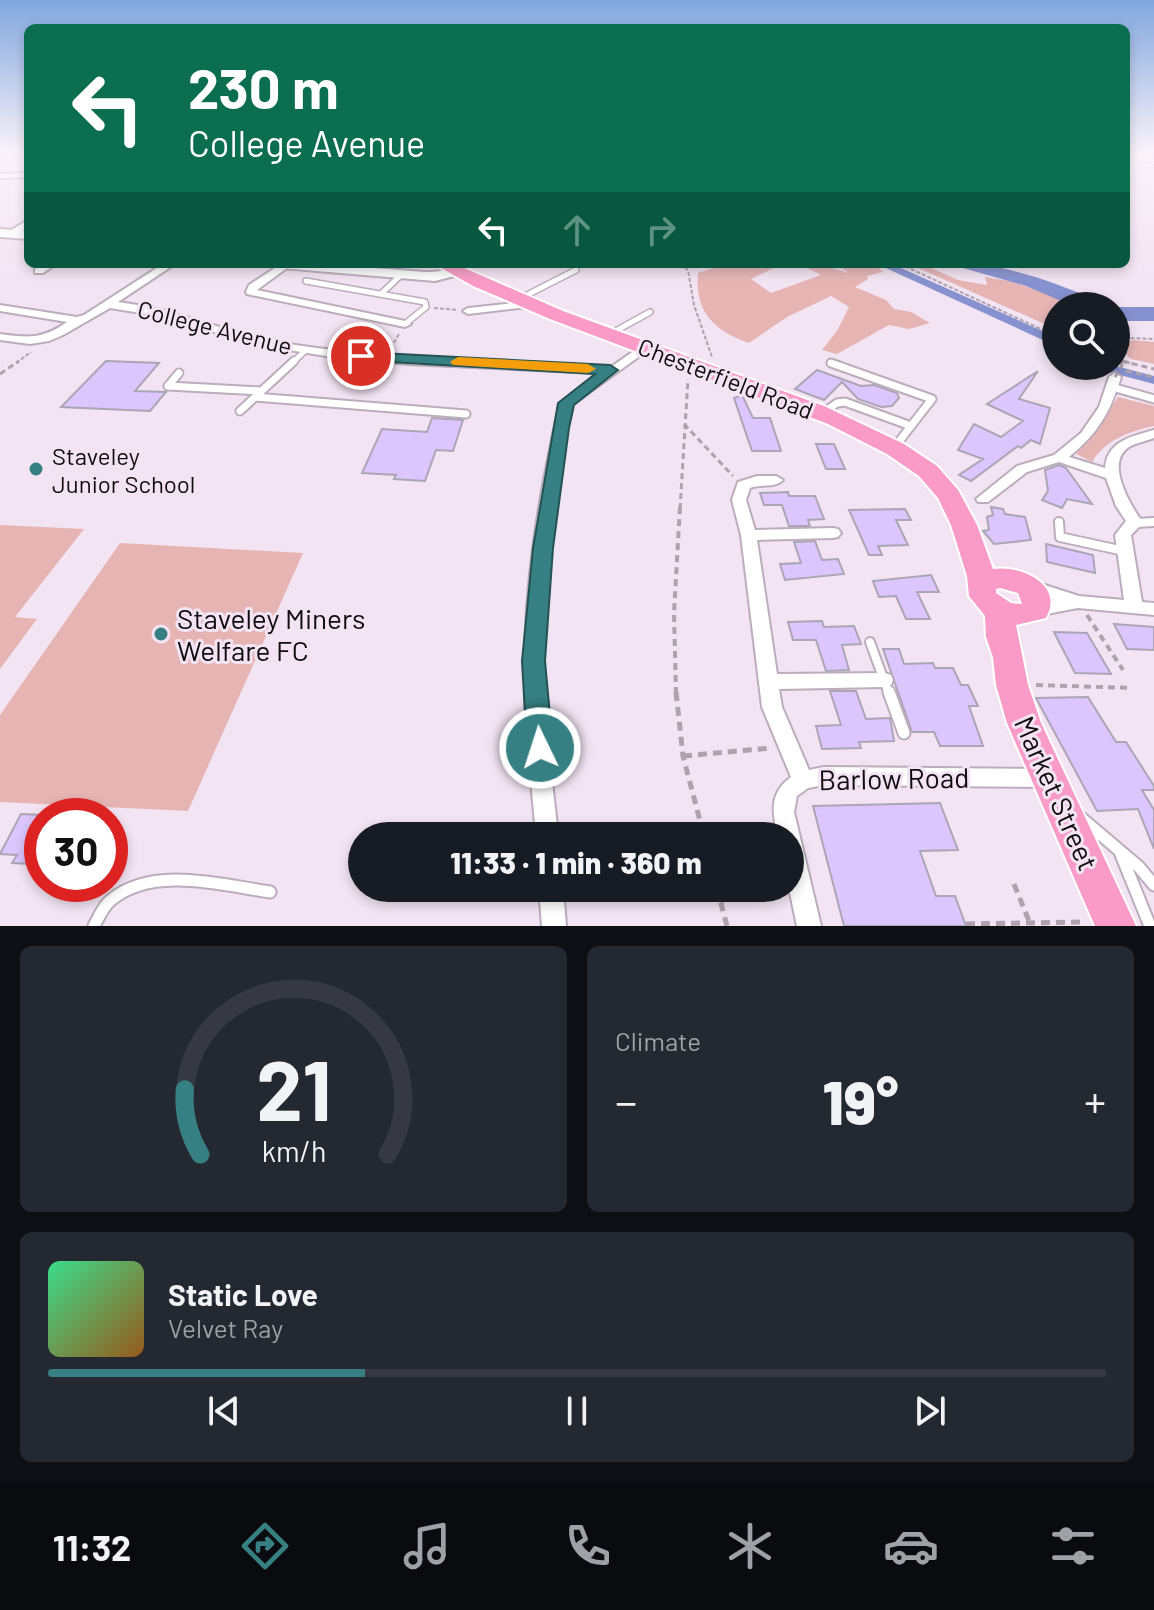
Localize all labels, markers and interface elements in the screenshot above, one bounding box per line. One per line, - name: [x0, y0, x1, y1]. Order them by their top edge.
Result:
- text: 230 m: [188, 53, 339, 120]
- icon: left: [56, 56, 160, 160]
- text: College Avenue: [188, 121, 425, 164]
- icon: left: [471, 208, 515, 252]
- icon: ahead: [555, 208, 599, 252]
- icon: right: [639, 208, 683, 252]
- map controls: [1042, 292, 1130, 380]
- button: search: [1042, 292, 1130, 380]
- street label: College Avenue: [135, 294, 295, 360]
- pin: [327, 322, 395, 390]
- street label: Chesterfield Road: [634, 331, 818, 425]
- icon: arrive: [339, 334, 383, 378]
- place label: Staveley Junior School: [52, 441, 195, 498]
- marker: Staveley Junior School: [27, 460, 45, 478]
- place label: Staveley Miners Welfare FC: [177, 601, 366, 667]
- marker: Staveley Miners Welfare FC: [152, 625, 170, 643]
- position arrow: [498, 706, 582, 790]
- street label: Market Street: [1008, 711, 1106, 875]
- street label: Barlow Road: [818, 760, 970, 796]
- speed limit sign: 30: [24, 798, 128, 902]
- text: 11:33 · 1 min · 360 m: [450, 844, 702, 880]
- text: Climate: [615, 1025, 701, 1056]
- text: 21: [256, 1038, 331, 1138]
- text: 19°: [823, 1065, 898, 1137]
- text: −: [615, 1074, 637, 1127]
- text: +: [1084, 1074, 1106, 1127]
- text: km/h: [261, 1133, 326, 1168]
- text: Static Love: [168, 1276, 318, 1312]
- text: Velvet Ray: [168, 1312, 283, 1343]
- icon: previous: [202, 1389, 246, 1433]
- icon: pause: [555, 1389, 599, 1433]
- icon: next: [908, 1389, 952, 1433]
- icon: directions: [237, 1518, 293, 1574]
- icon: music: [399, 1518, 455, 1574]
- icon: phone: [560, 1518, 616, 1574]
- icon: climate: [722, 1518, 778, 1574]
- icon: car: [883, 1518, 939, 1574]
- icon: filters: [1045, 1518, 1101, 1574]
- text: 11:32: [53, 1525, 131, 1568]

